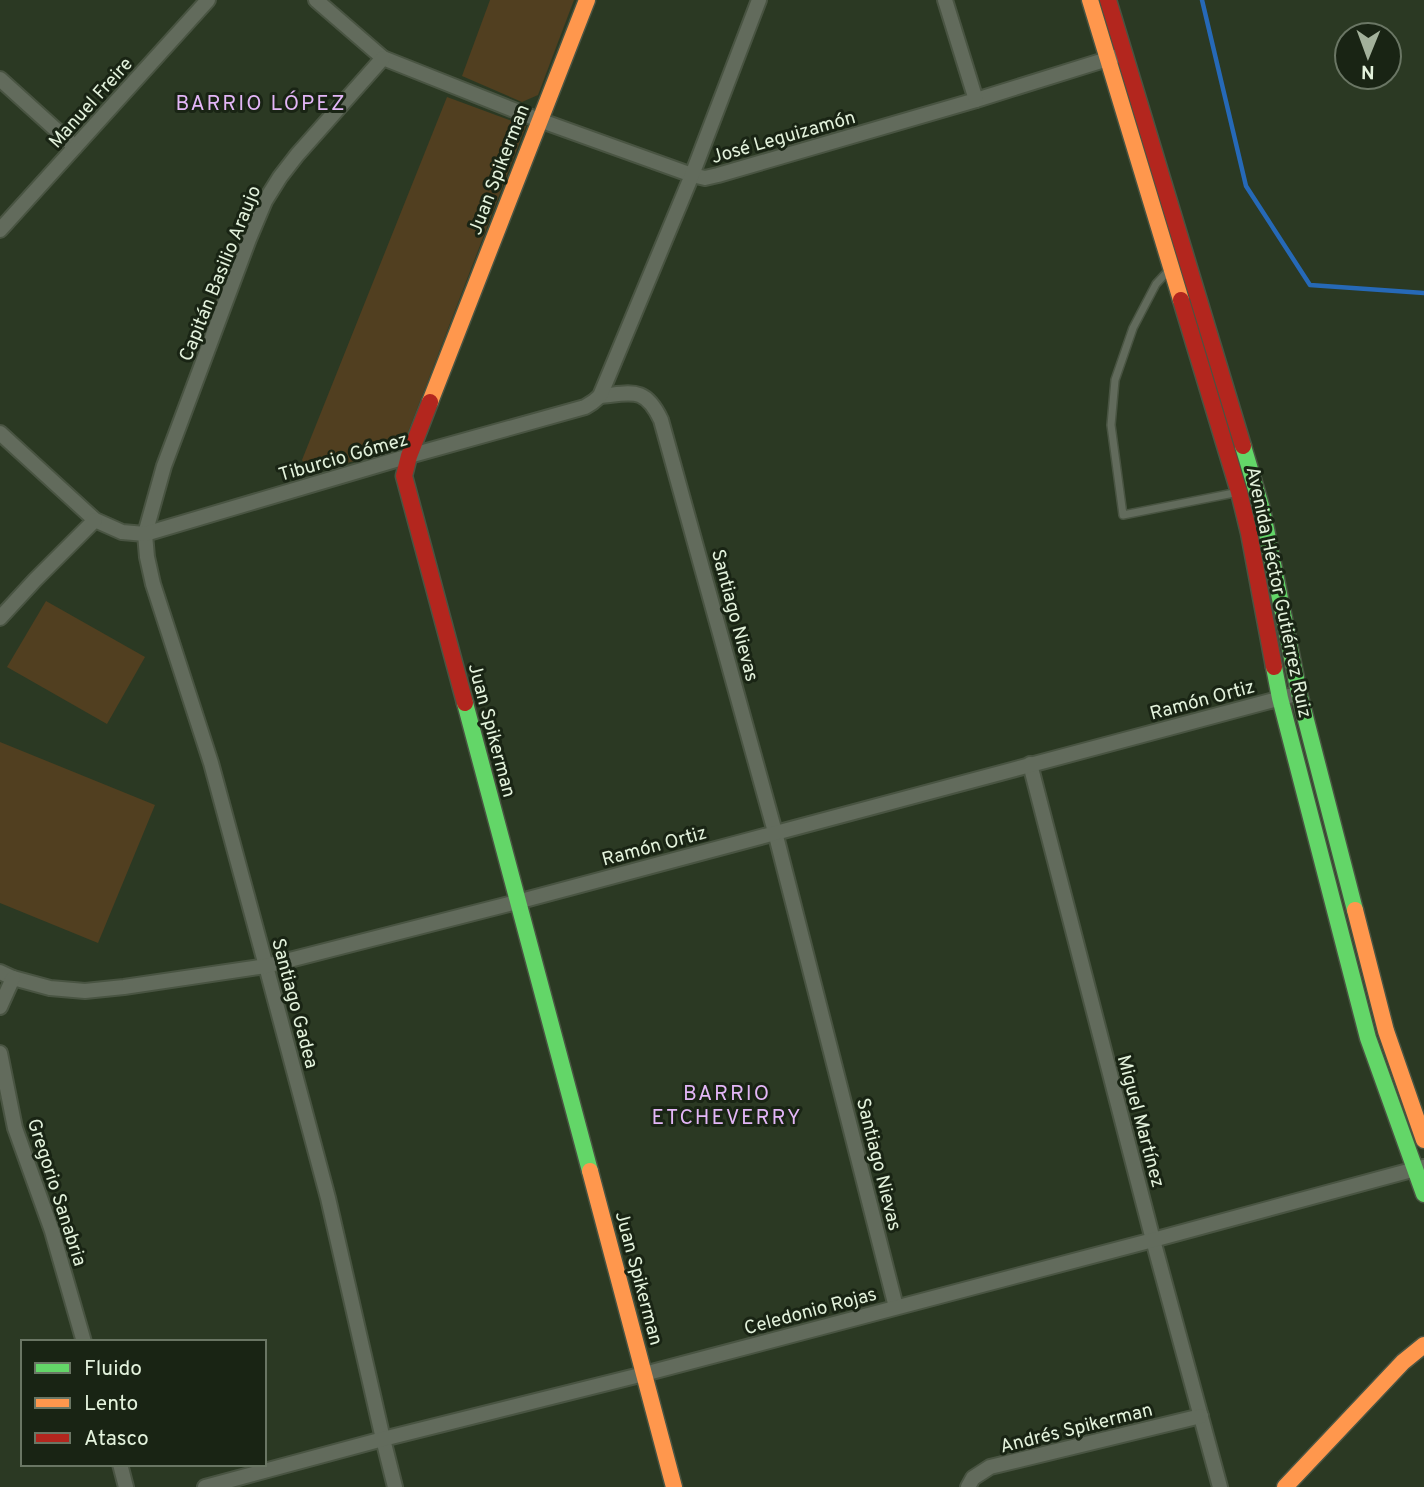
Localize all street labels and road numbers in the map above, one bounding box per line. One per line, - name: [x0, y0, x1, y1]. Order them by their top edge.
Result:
- street label: Manuel Freire: [44, 53, 139, 154]
- street label: Juan Spikerman: [464, 101, 536, 238]
- street label: José Leguizamón: [709, 106, 859, 170]
- street label: Capitán Basilio Araujo: [175, 182, 267, 365]
- street label: Tiburcio Gómez: [276, 428, 411, 488]
- street label: Avenida Héctor Gutiérrez Ruiz: [1240, 465, 1316, 720]
- street label: Santiago Nievas: [705, 547, 763, 684]
- street label: Juan Spikerman: [462, 661, 521, 800]
- street label: Ramón Ortiz: [1147, 675, 1258, 726]
- street label: Ramón Ortiz: [599, 821, 710, 872]
- street label: Santiago Gadea: [265, 936, 323, 1071]
- street label: Miguel Martínez: [1111, 1053, 1169, 1190]
- street label: Santiago Nievas: [850, 1096, 906, 1233]
- street label: Gregorio Sanabria: [21, 1116, 91, 1270]
- street label: Juan Spikerman: [609, 1209, 668, 1348]
- street label: Celedonio Rojas: [742, 1283, 880, 1341]
- street label: Andrés Spikerman: [998, 1398, 1155, 1459]

